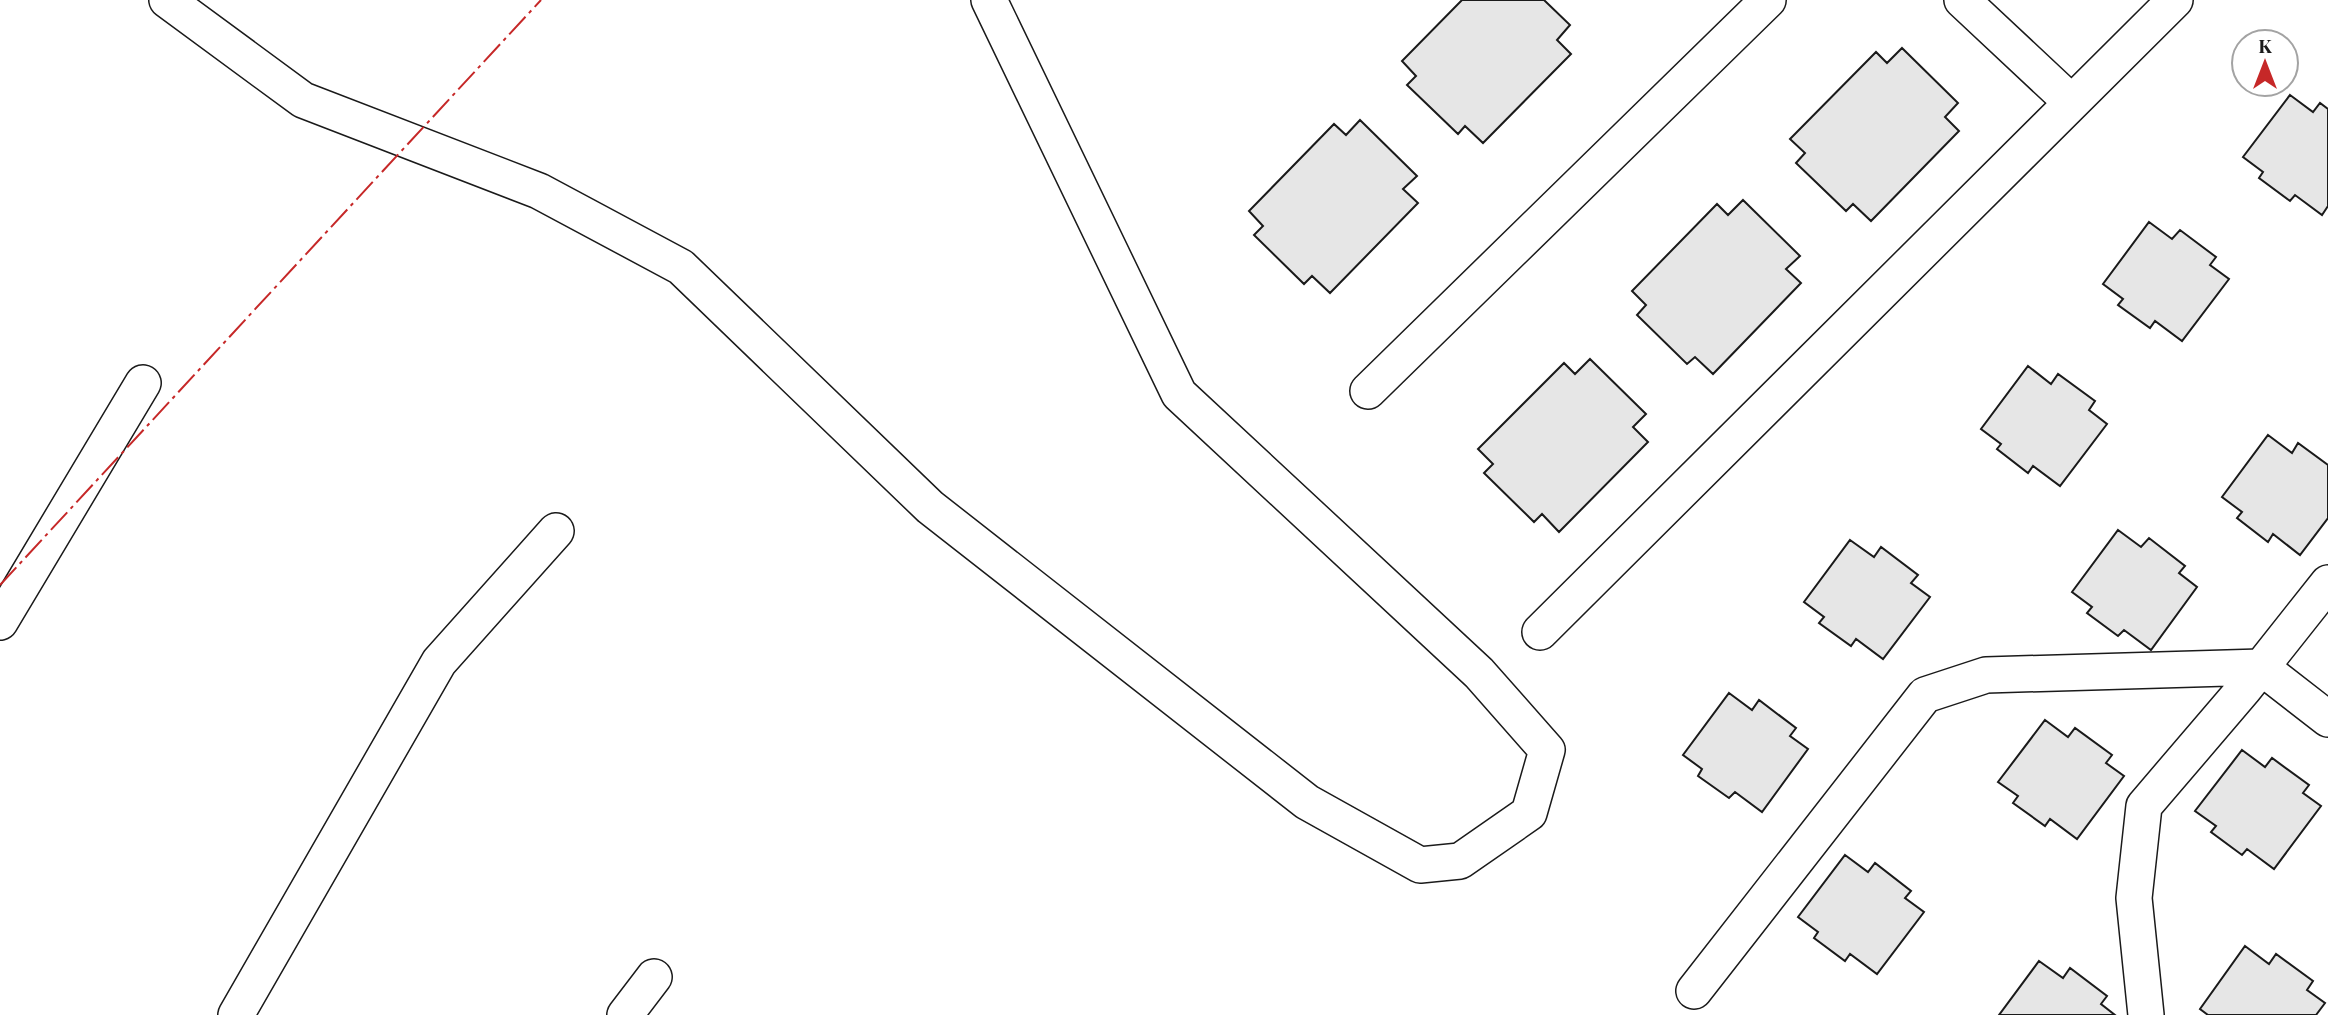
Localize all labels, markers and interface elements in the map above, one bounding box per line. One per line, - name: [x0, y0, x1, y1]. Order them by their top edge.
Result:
- north arrow: [2230, 28, 2300, 98]
- text: K: [2258, 32, 2272, 58]

